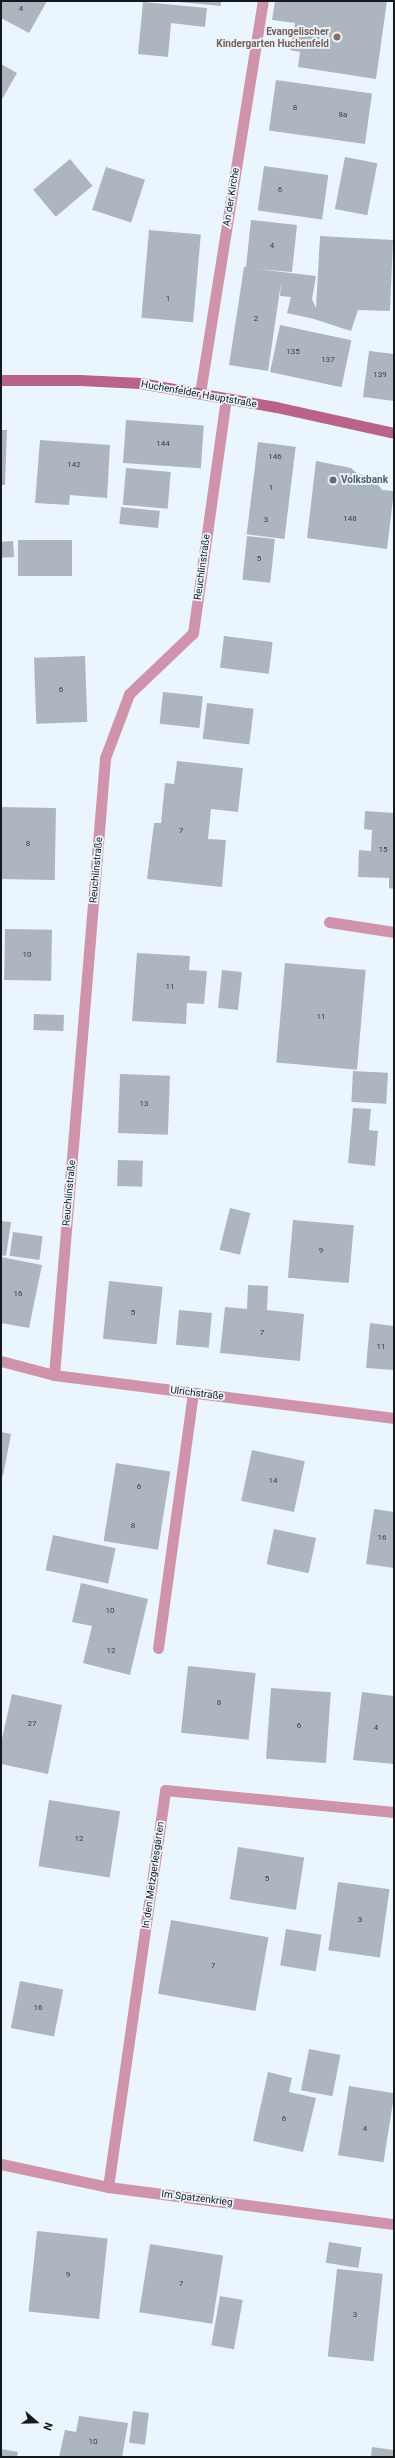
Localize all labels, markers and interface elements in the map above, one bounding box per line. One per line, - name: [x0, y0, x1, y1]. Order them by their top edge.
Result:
- house number: 4: [19, 4, 23, 14]
- place label: Evangelischer Kindergarten Huchenfeld: [216, 25, 329, 48]
- marker: Evangelischer Kindergarten Huchenfeld: [332, 32, 342, 42]
- house number: 8: [293, 103, 297, 113]
- house number: 8a: [339, 110, 347, 120]
- street label: An der Kirche: [220, 167, 242, 227]
- house number: 6: [278, 185, 282, 195]
- house number: 4: [270, 241, 274, 251]
- house number: 1: [166, 294, 170, 304]
- house number: 2: [254, 314, 258, 324]
- house number: 135: [286, 347, 300, 357]
- house number: 137: [321, 355, 335, 365]
- house number: 139: [373, 370, 387, 380]
- street label: Huchenfelder Hauptstraße: [140, 378, 258, 410]
- house number: 144: [156, 439, 170, 449]
- house number: 146: [268, 452, 282, 462]
- house number: 142: [67, 460, 81, 470]
- place label: Volksbank: [341, 474, 388, 486]
- marker: Volksbank: [328, 475, 338, 485]
- house number: 1: [269, 483, 273, 493]
- house number: 148: [343, 514, 357, 524]
- house number: 3: [264, 515, 268, 525]
- street label: Reuchlinstraße: [191, 533, 213, 601]
- house number: 5: [257, 554, 261, 564]
- house number: 6: [59, 685, 63, 695]
- house number: 7: [179, 826, 183, 836]
- street label: Reuchlinstraße: [87, 836, 105, 904]
- house number: 8: [26, 839, 30, 849]
- house number: 15: [379, 845, 387, 855]
- house number: 10: [23, 950, 31, 960]
- house number: 11: [166, 982, 174, 992]
- house number: 11: [317, 1012, 325, 1022]
- house number: 13: [140, 1099, 148, 1109]
- street label: Reuchlinstraße: [60, 1159, 78, 1227]
- house number: 9: [319, 1246, 323, 1256]
- house number: 16: [14, 1289, 22, 1299]
- house number: 5: [131, 1308, 135, 1318]
- house number: 7: [260, 1328, 264, 1338]
- house number: 11: [377, 1342, 385, 1352]
- street label: Ulrichstraße: [170, 1384, 224, 1402]
- house number: 14: [269, 1476, 277, 1486]
- house number: 6: [137, 1482, 141, 1492]
- house number: 8: [131, 1521, 135, 1531]
- house number: 16: [378, 1533, 386, 1543]
- house number: 10: [106, 1606, 114, 1616]
- house number: 12: [107, 1646, 115, 1656]
- house number: 8: [217, 1698, 221, 1708]
- house number: 27: [28, 1719, 36, 1729]
- house number: 6: [297, 1721, 301, 1731]
- house number: 4: [374, 1723, 378, 1733]
- street label: In den Metzgerlesgärten: [140, 1821, 166, 1929]
- house number: 12: [75, 1834, 83, 1844]
- house number: 5: [265, 1874, 269, 1884]
- house number: 3: [358, 1915, 362, 1925]
- house number: 7: [211, 1961, 215, 1971]
- house number: 16: [34, 2003, 42, 2013]
- house number: 6: [282, 2114, 286, 2124]
- house number: 4: [363, 2124, 367, 2134]
- street label: Im Spatzenkrieg: [161, 2188, 233, 2208]
- house number: 9: [66, 2270, 70, 2280]
- house number: 7: [179, 2279, 183, 2289]
- house number: 3: [353, 2310, 357, 2320]
- north arrow: [16, 2402, 56, 2442]
- text: N: [40, 2420, 55, 2432]
- house number: 10: [89, 2437, 97, 2447]

